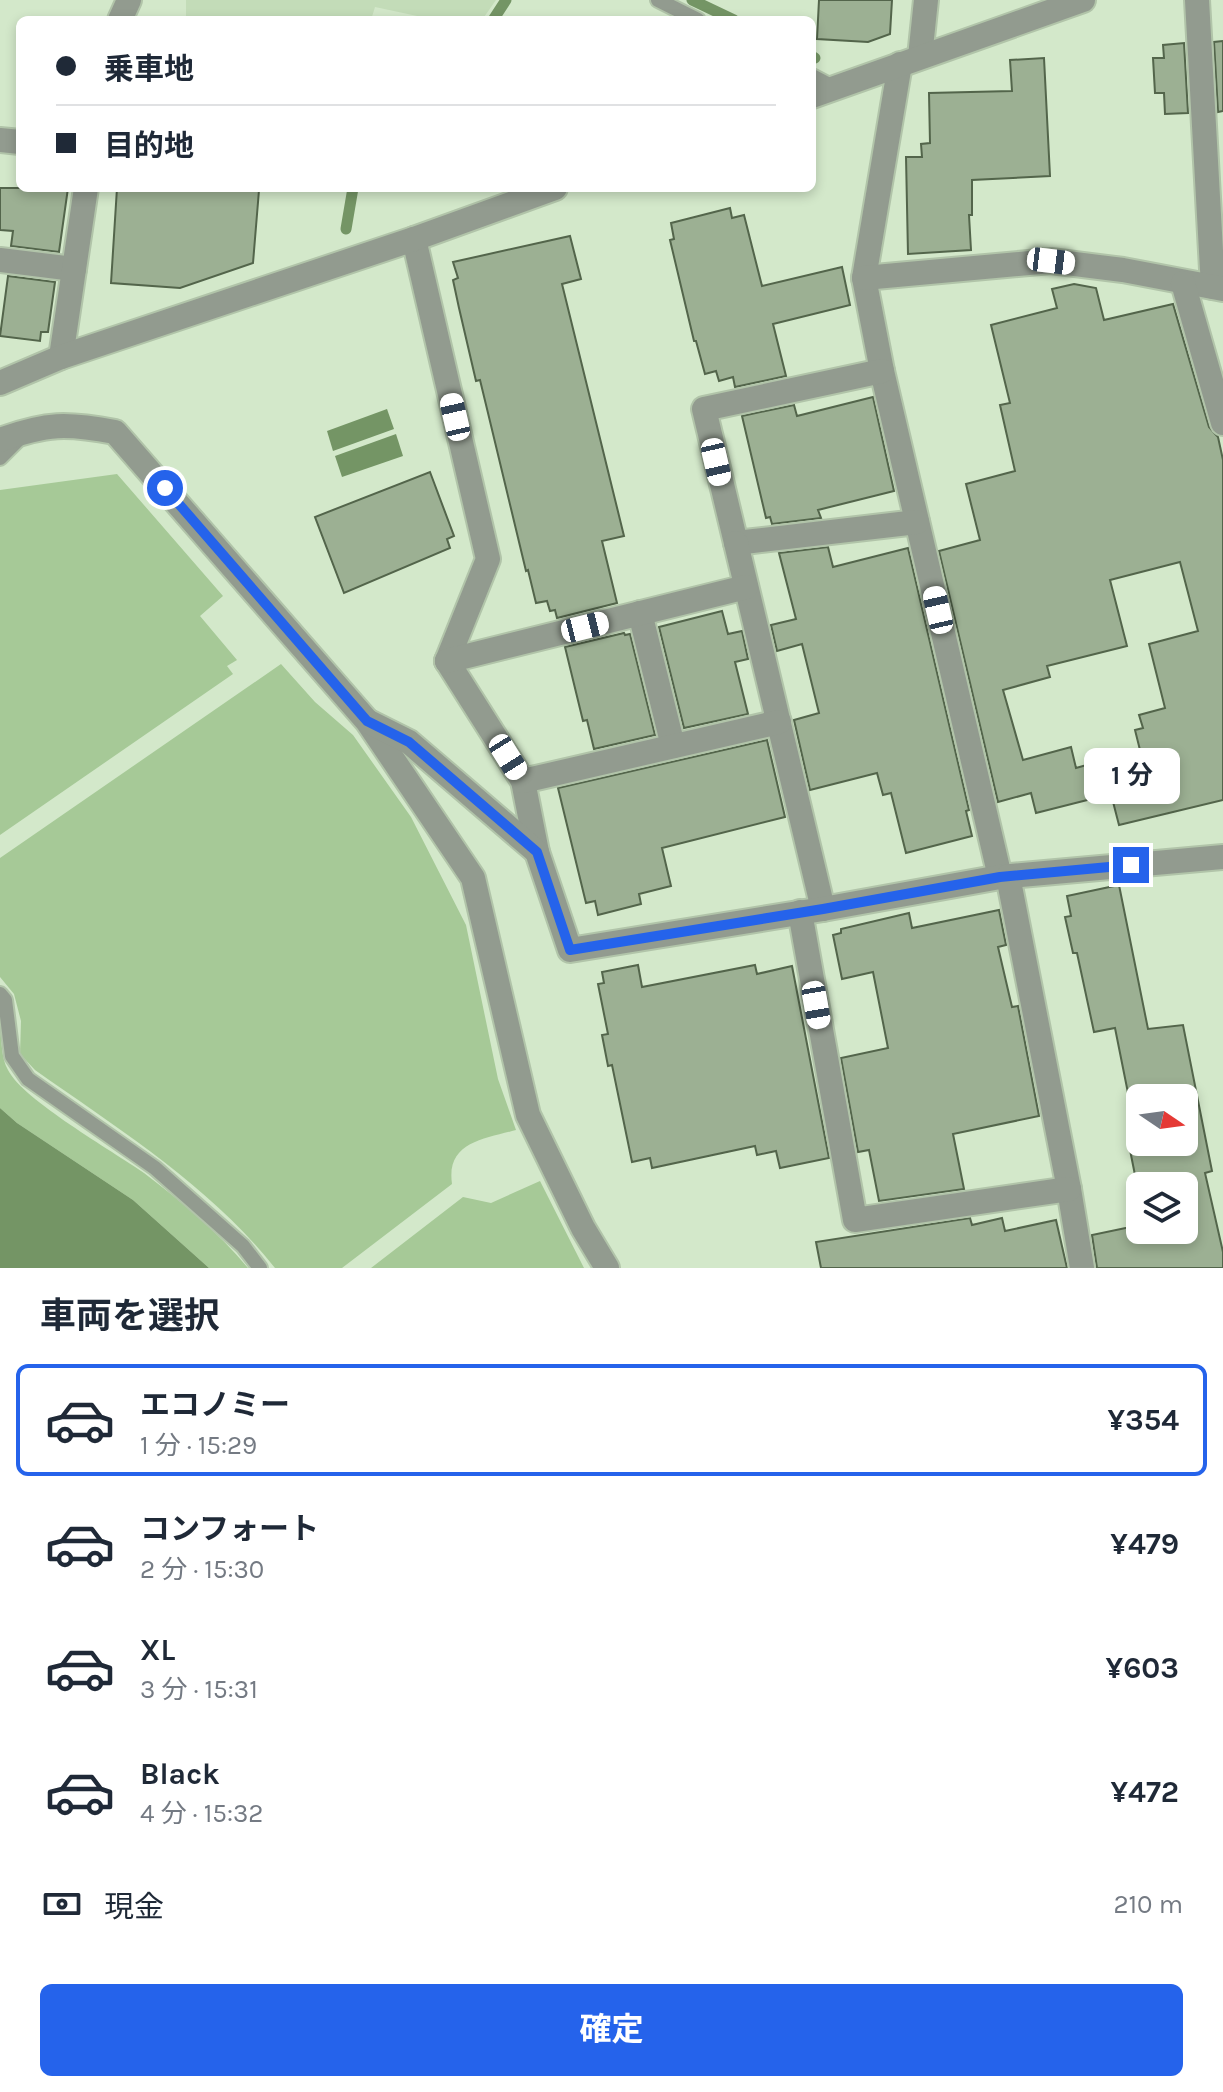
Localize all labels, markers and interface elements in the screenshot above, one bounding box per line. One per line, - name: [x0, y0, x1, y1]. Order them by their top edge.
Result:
- text: 乗車地: [104, 51, 194, 87]
- text: 目的地: [104, 128, 194, 164]
- car: [1026, 246, 1076, 276]
- car: [438, 391, 472, 443]
- car: [699, 436, 733, 488]
- route start: [147, 470, 183, 506]
- car: [921, 584, 955, 636]
- car: [559, 610, 611, 644]
- car: [485, 730, 531, 784]
- callout: 1 分: [1083, 749, 1179, 805]
- text: 1 分: [1111, 760, 1153, 791]
- route end: [1113, 847, 1149, 883]
- car: [800, 979, 832, 1031]
- north arrow: [1126, 1084, 1198, 1156]
- map controls: [1126, 1084, 1198, 1244]
- button: layers: [1126, 1172, 1198, 1244]
- text: 車両を選択: [40, 1295, 220, 1337]
- icon: car: [44, 1384, 116, 1456]
- text: エコノミー: [140, 1387, 290, 1423]
- text: ¥354: [1107, 1402, 1179, 1438]
- text: 1 分 · 15:29: [140, 1430, 257, 1461]
- icon: car: [44, 1508, 116, 1580]
- text: コンフォート: [140, 1511, 319, 1547]
- text: ¥479: [1110, 1526, 1179, 1562]
- text: 2 分 · 15:30: [140, 1554, 264, 1585]
- icon: car: [44, 1632, 116, 1704]
- text: XL: [140, 1632, 175, 1668]
- text: ¥603: [1106, 1650, 1179, 1686]
- text: 3 分 · 15:31: [140, 1674, 258, 1705]
- icon: car: [44, 1756, 116, 1828]
- text: Black: [140, 1756, 220, 1792]
- text: ¥472: [1110, 1774, 1179, 1810]
- text: 4 分 · 15:32: [140, 1798, 263, 1829]
- icon: cash: [40, 1882, 84, 1926]
- text: 現金: [104, 1889, 164, 1925]
- text: 210 m: [1113, 1889, 1183, 1920]
- button: 確定: [40, 1984, 1183, 2076]

